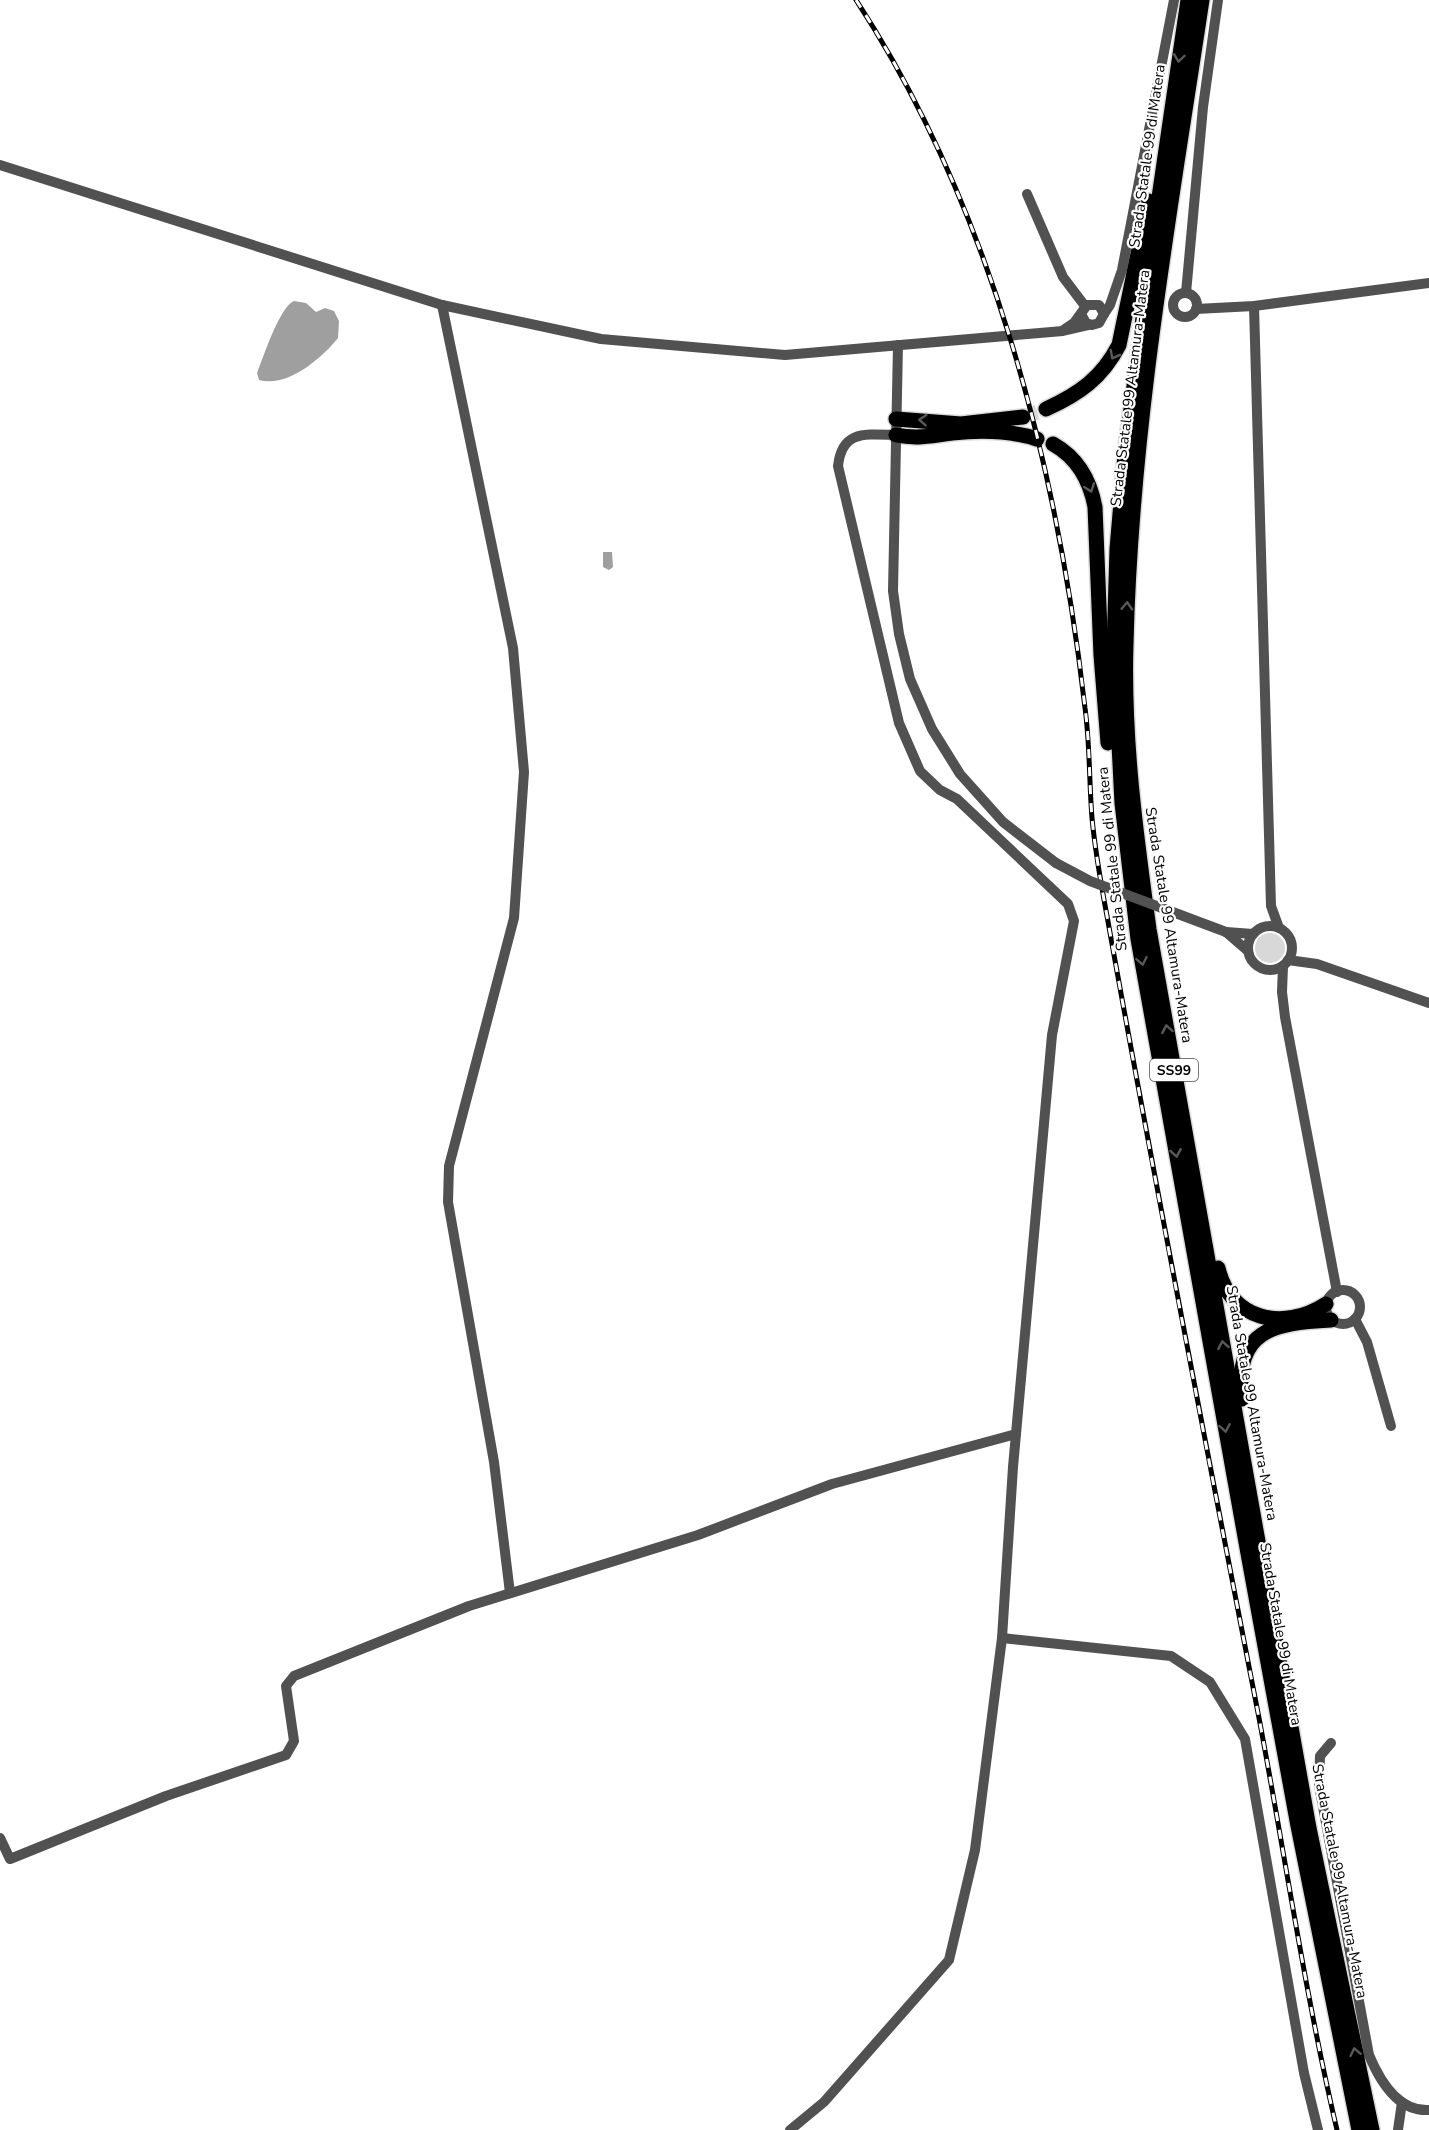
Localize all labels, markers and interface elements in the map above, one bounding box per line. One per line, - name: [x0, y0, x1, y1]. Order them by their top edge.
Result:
- one-way arrow: [1174, 53, 1186, 62]
- street label: Strada Statale 99 di Matera: [1124, 63, 1170, 249]
- street label: Strada Statale 99 Altamura-Matera: [1106, 268, 1154, 508]
- one-way arrow: [1110, 348, 1121, 359]
- one-way arrow: [919, 414, 928, 427]
- one-way arrow: [1082, 482, 1095, 493]
- one-way arrow: [1121, 601, 1134, 610]
- street label: Strada Statale 99 di Matera: [1092, 766, 1132, 952]
- street label: Strada Statale 99 Altamura-Matera: [1140, 806, 1198, 1044]
- one-way arrow: [1135, 956, 1148, 966]
- one-way arrow: [1161, 1024, 1174, 1034]
- road number: SS99: [1150, 1059, 1198, 1081]
- one-way arrow: [1170, 1148, 1182, 1158]
- street label: Strada Statale 99 Altamura-Matera: [1221, 1284, 1283, 1522]
- one-way arrow: [1217, 1340, 1230, 1350]
- one-way arrow: [1218, 1422, 1231, 1432]
- street label: Strada Statale 99 di Matera: [1255, 1541, 1307, 1727]
- street label: Strada Statale 99 Altamura-Matera: [1307, 1762, 1373, 2000]
- one-way arrow: [1349, 2048, 1362, 2058]

